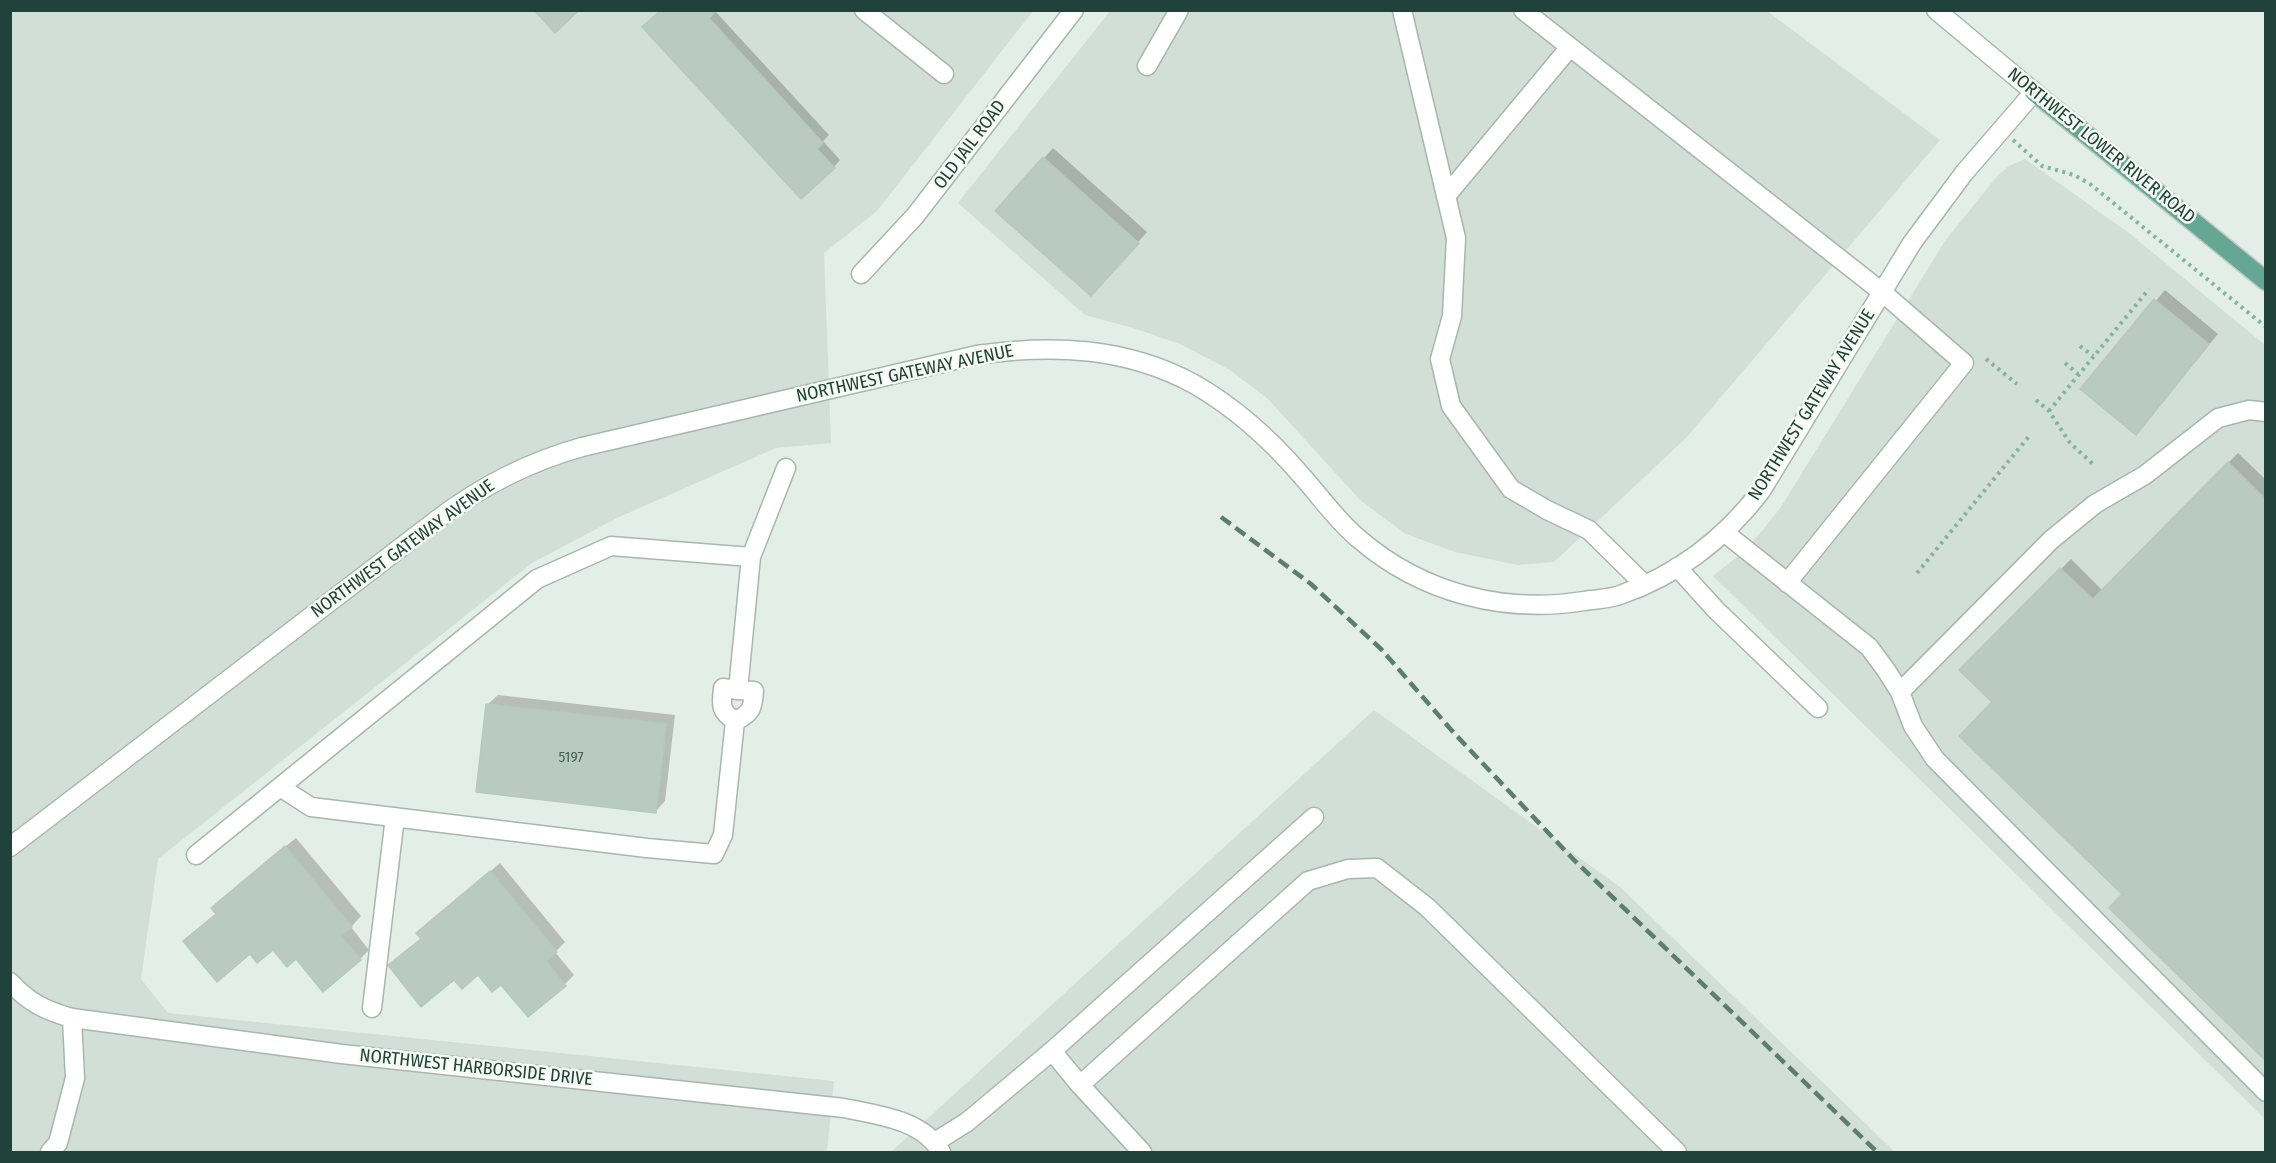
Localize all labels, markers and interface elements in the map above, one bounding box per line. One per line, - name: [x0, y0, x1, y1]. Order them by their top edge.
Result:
- street label: NORTHWEST LOWER RIVER ROAD: [2003, 64, 2199, 228]
- street label: OLD JAIL ROAD: [929, 96, 1011, 194]
- street label: NORTHWEST GATEWAY AVENUE: [1744, 305, 1880, 505]
- street label: NORTHWEST GATEWAY AVENUE: [794, 340, 1016, 408]
- street label: NORTHWEST GATEWAY AVENUE: [307, 475, 499, 623]
- house number: 5197: [558, 749, 584, 767]
- street label: NORTHWEST HARBORSIDE DRIVE: [358, 1045, 594, 1091]

